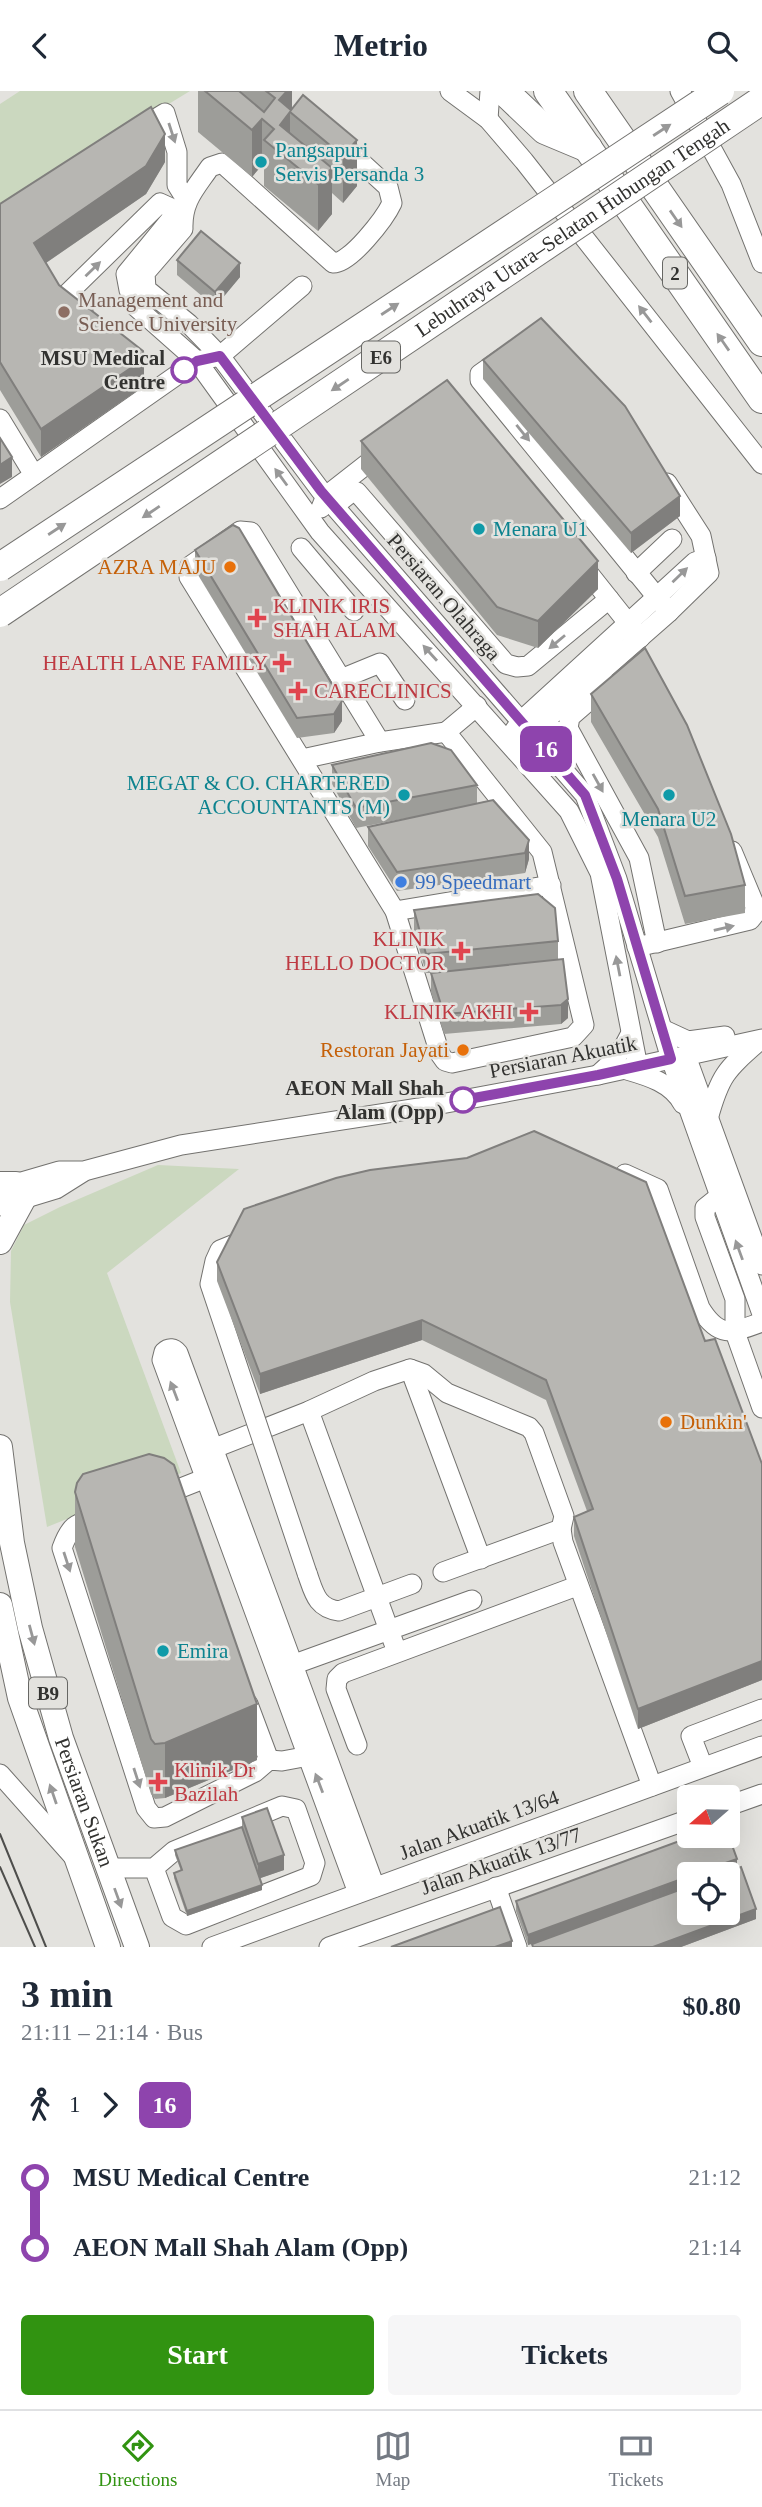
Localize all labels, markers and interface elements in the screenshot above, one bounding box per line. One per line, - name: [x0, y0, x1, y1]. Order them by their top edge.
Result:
- icon: back: [21, 27, 59, 65]
- text: Metrio: [334, 27, 428, 63]
- icon: search: [703, 27, 741, 65]
- street label: Lebuhraya Utara–Selatan Hubungan Tengah: [411, 113, 734, 342]
- one-way arrow: [167, 123, 178, 144]
- one-way arrow: [652, 124, 671, 137]
- place label: Pangsapuri Servis Persanda 3: [275, 138, 424, 186]
- marker: Pangsapuri Servis Persanda 3: [253, 154, 269, 170]
- one-way arrow: [669, 210, 683, 228]
- road number: 2: [663, 257, 687, 289]
- one-way arrow: [84, 261, 101, 277]
- place label: Management and Science University: [78, 288, 238, 336]
- one-way arrow: [381, 302, 399, 316]
- marker: Management and Science University: [56, 304, 72, 320]
- one-way arrow: [638, 305, 652, 323]
- one-way arrow: [717, 333, 730, 352]
- road number: E6: [362, 341, 400, 373]
- place label: MSU Medical Centre: [41, 346, 165, 394]
- marker: MSU Medical Centre: [171, 357, 197, 383]
- one-way arrow: [330, 378, 349, 391]
- one-way arrow: [515, 425, 530, 442]
- one-way arrow: [274, 468, 288, 486]
- one-way arrow: [142, 505, 160, 519]
- place label: Menara U1: [493, 517, 588, 541]
- marker: Menara U1: [471, 521, 487, 537]
- one-way arrow: [48, 522, 66, 536]
- street label: Persiaran Olahraga: [382, 529, 506, 666]
- place label: AZRA MAJU: [98, 555, 216, 579]
- marker: AZRA MAJU: [222, 559, 238, 575]
- one-way arrow: [672, 567, 689, 584]
- place label: KLINIK IRIS SHAH ALAM: [273, 594, 396, 642]
- marker: KLINIK IRIS SHAH ALAM: [247, 608, 267, 628]
- one-way arrow: [548, 634, 565, 649]
- one-way arrow: [422, 644, 438, 662]
- place label: HEALTH LANE FAMILY: [43, 651, 268, 675]
- marker: HEALTH LANE FAMILY: [274, 655, 290, 671]
- place label: CARECLINICS: [314, 679, 452, 703]
- marker: CARECLINICS: [288, 681, 308, 701]
- line badge: 16: [514, 726, 578, 772]
- text: 16: [534, 736, 558, 762]
- place label: MEGAT & CO. CHARTERED ACCOUNTANTS (M): [127, 771, 390, 819]
- one-way arrow: [592, 774, 604, 793]
- marker: MEGAT & CO. CHARTERED ACCOUNTANTS (M): [396, 787, 412, 803]
- marker: Menara U2: [661, 787, 677, 803]
- place label: Menara U2: [621, 807, 717, 831]
- place label: 99 Speedmart: [415, 870, 531, 894]
- marker: 99 Speedmart: [393, 874, 409, 890]
- one-way arrow: [713, 922, 735, 933]
- place label: KLINIK HELLO DOCTOR: [285, 927, 445, 975]
- marker: KLINIK HELLO DOCTOR: [451, 941, 471, 961]
- one-way arrow: [612, 955, 623, 977]
- place label: KLINIK AKHI: [384, 1000, 513, 1024]
- marker: KLINIK AKHI: [519, 1002, 539, 1022]
- street label: Persiaran Akuatik: [487, 1031, 639, 1083]
- place label: Restoran Jayati: [320, 1038, 449, 1062]
- marker: Restoran Jayati: [455, 1042, 471, 1058]
- place label: AEON Mall Shah Alam (Opp): [285, 1076, 444, 1124]
- marker: AEON Mall Shah Alam (Opp): [450, 1087, 476, 1113]
- one-way arrow: [733, 1239, 744, 1260]
- one-way arrow: [168, 1381, 179, 1402]
- place label: Dunkin': [680, 1410, 747, 1434]
- marker: Dunkin': [658, 1414, 674, 1430]
- one-way arrow: [62, 1551, 73, 1572]
- one-way arrow: [27, 1624, 38, 1646]
- place label: Emira: [177, 1639, 229, 1663]
- marker: Emira: [155, 1643, 171, 1659]
- road number: B9: [29, 1677, 67, 1709]
- street label: Persiaran Sukan: [50, 1734, 119, 1870]
- place label: Klinik Dr Bazilah: [174, 1758, 255, 1806]
- one-way arrow: [132, 1768, 142, 1789]
- marker: Klinik Dr Bazilah: [148, 1772, 168, 1792]
- one-way arrow: [313, 1772, 324, 1793]
- one-way arrow: [47, 1784, 58, 1805]
- street label: Jalan Akuatik 13/64: [396, 1785, 562, 1865]
- north arrow: [677, 1785, 740, 1848]
- map controls: [677, 1785, 740, 1925]
- street label: Jalan Akuatik 13/77: [418, 1822, 584, 1900]
- button: locate: [677, 1862, 740, 1925]
- one-way arrow: [113, 1887, 124, 1908]
- text: 3 min: [21, 1973, 113, 2015]
- text: $0.80: [683, 1992, 741, 2021]
- text: 21:11 – 21:14 · Bus: [21, 2020, 203, 2045]
- icon: walk: [21, 2086, 59, 2124]
- icon: forward: [91, 2086, 129, 2124]
- text: 1: [69, 2092, 81, 2117]
- text: 16: [153, 2092, 177, 2118]
- text: MSU Medical Centre: [73, 2163, 309, 2192]
- text: 21:12: [689, 2165, 741, 2190]
- text: AEON Mall Shah Alam (Opp): [73, 2233, 408, 2262]
- text: 21:14: [689, 2235, 741, 2260]
- button: Start: [21, 2315, 374, 2395]
- button: Tickets: [388, 2315, 741, 2395]
- tab: Directions: [98, 2427, 177, 2491]
- tab: Map: [374, 2427, 412, 2491]
- tab: Tickets: [608, 2427, 664, 2491]

